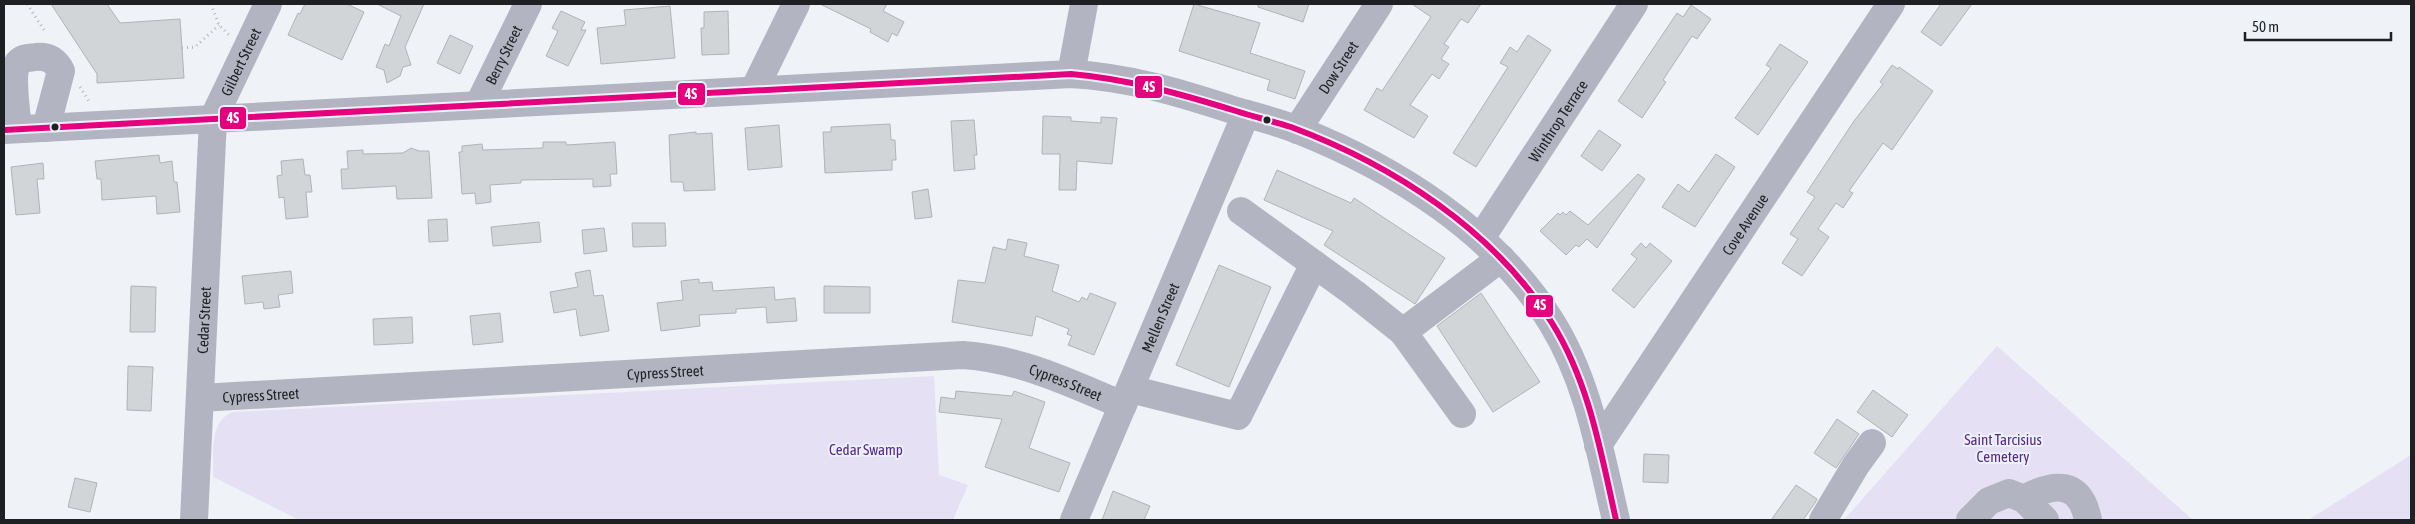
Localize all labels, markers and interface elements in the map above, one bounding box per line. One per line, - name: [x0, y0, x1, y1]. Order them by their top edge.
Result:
- scale bar: [2245, 10, 2391, 42]
- text: 50 m: [2252, 18, 2279, 35]
- street label: Berry Street: [481, 22, 525, 87]
- street label: Gilbert Street: [217, 25, 264, 98]
- street label: Dow Street: [1315, 38, 1361, 97]
- line badge: 4S: [1134, 75, 1163, 99]
- street label: Winthrop Terrace: [1525, 77, 1591, 165]
- text: 4S: [1142, 79, 1155, 95]
- line badge: 4S: [677, 82, 706, 106]
- text: 4S: [684, 86, 697, 102]
- line badge: 4S: [219, 106, 247, 130]
- text: 4S: [226, 110, 239, 126]
- unlabelled marker: [1262, 115, 1272, 125]
- unlabelled marker: [50, 122, 60, 132]
- street label: Cove Avenue: [1718, 190, 1771, 258]
- street label: Mellen Street: [1138, 280, 1182, 355]
- street label: Cedar Street: [193, 286, 214, 354]
- line badge: 4S: [1525, 294, 1554, 318]
- text: 4S: [1533, 297, 1546, 313]
- street label: Cypress Street: [1027, 360, 1105, 404]
- street label: Cypress Street: [626, 361, 704, 382]
- street label: Cypress Street: [222, 384, 300, 405]
- park label: Saint Tarcisius Cemetery: [1964, 431, 2042, 465]
- park label: Cedar Swamp: [829, 441, 903, 458]

